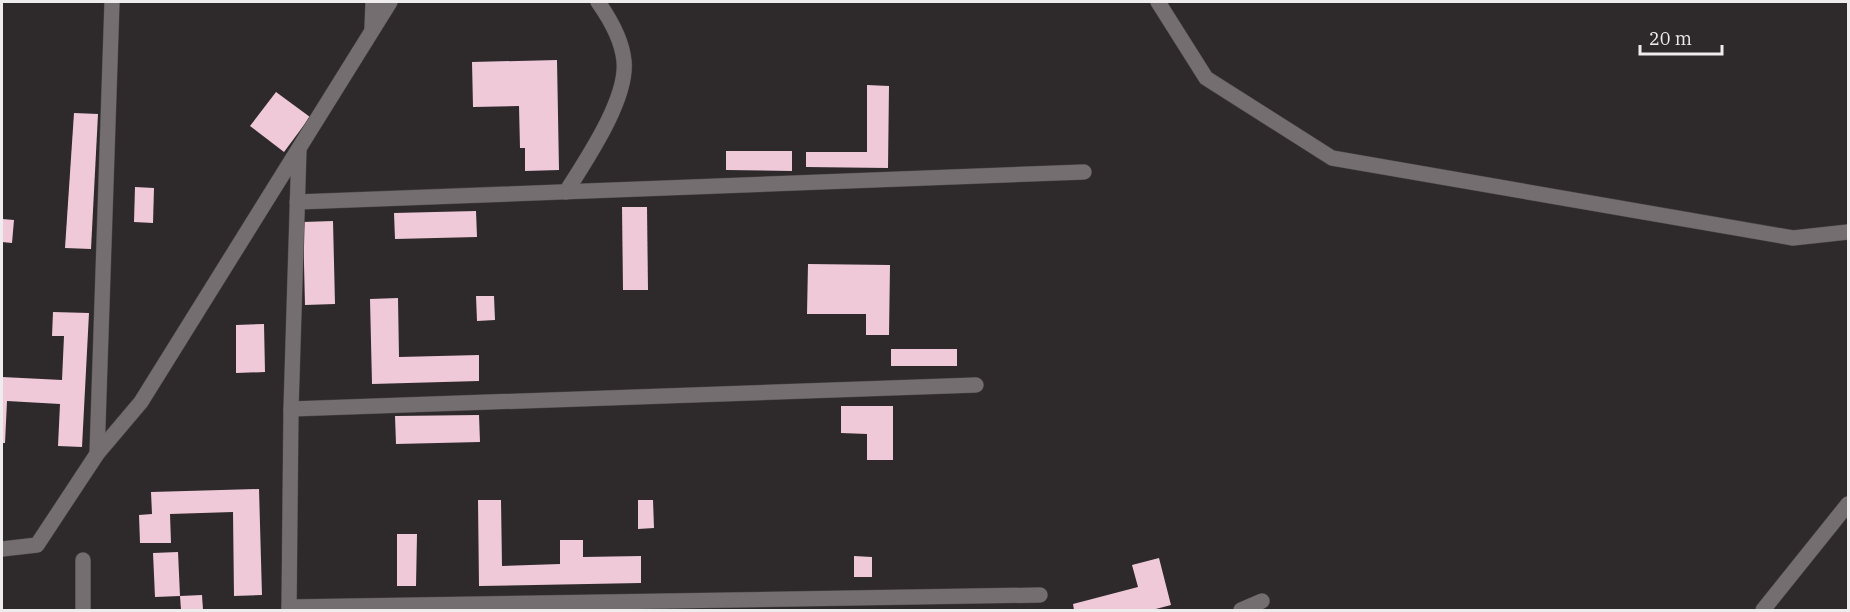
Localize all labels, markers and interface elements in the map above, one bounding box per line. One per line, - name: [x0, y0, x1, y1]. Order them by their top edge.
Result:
- scale bar: [1640, 18, 1722, 56]
- text: 20 m: [1649, 27, 1692, 50]

